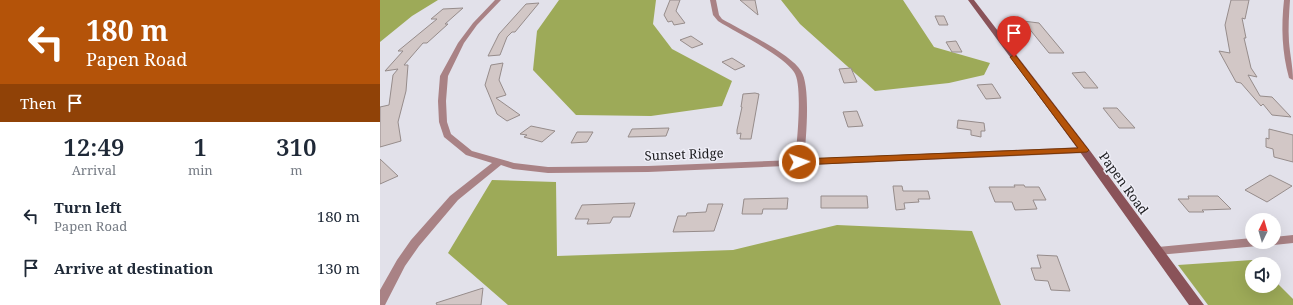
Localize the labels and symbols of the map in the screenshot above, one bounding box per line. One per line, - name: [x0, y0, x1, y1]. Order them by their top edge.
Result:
- pin: [997, 16, 1031, 57]
- position arrow: [778, 141, 820, 183]
- street label: Sunset Ridge: [644, 144, 724, 164]
- street label: Papen Road: [1095, 148, 1153, 218]
- north arrow: [1245, 213, 1281, 249]

